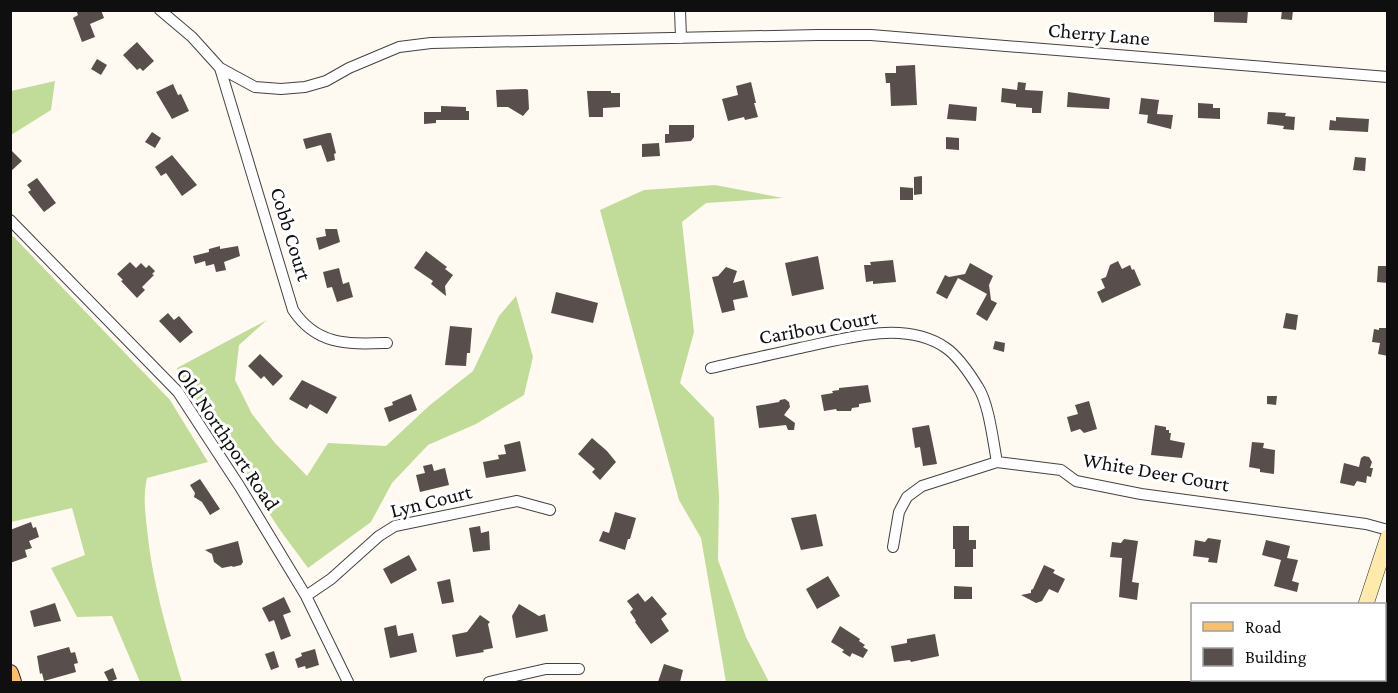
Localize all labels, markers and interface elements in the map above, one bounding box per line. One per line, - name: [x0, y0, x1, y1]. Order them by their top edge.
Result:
- street label: Cherry Lane: [1047, 18, 1151, 50]
- street label: Cobb Court: [265, 184, 317, 285]
- street label: Caribou Court: [757, 305, 880, 349]
- street label: Old Northport Road: [171, 363, 285, 515]
- street label: White Deer Court: [1081, 447, 1232, 497]
- street label: Lyn Court: [388, 479, 475, 523]
- legend: [1191, 603, 1386, 681]
- text: Road: [1245, 617, 1282, 637]
- text: Building: [1245, 647, 1307, 667]

